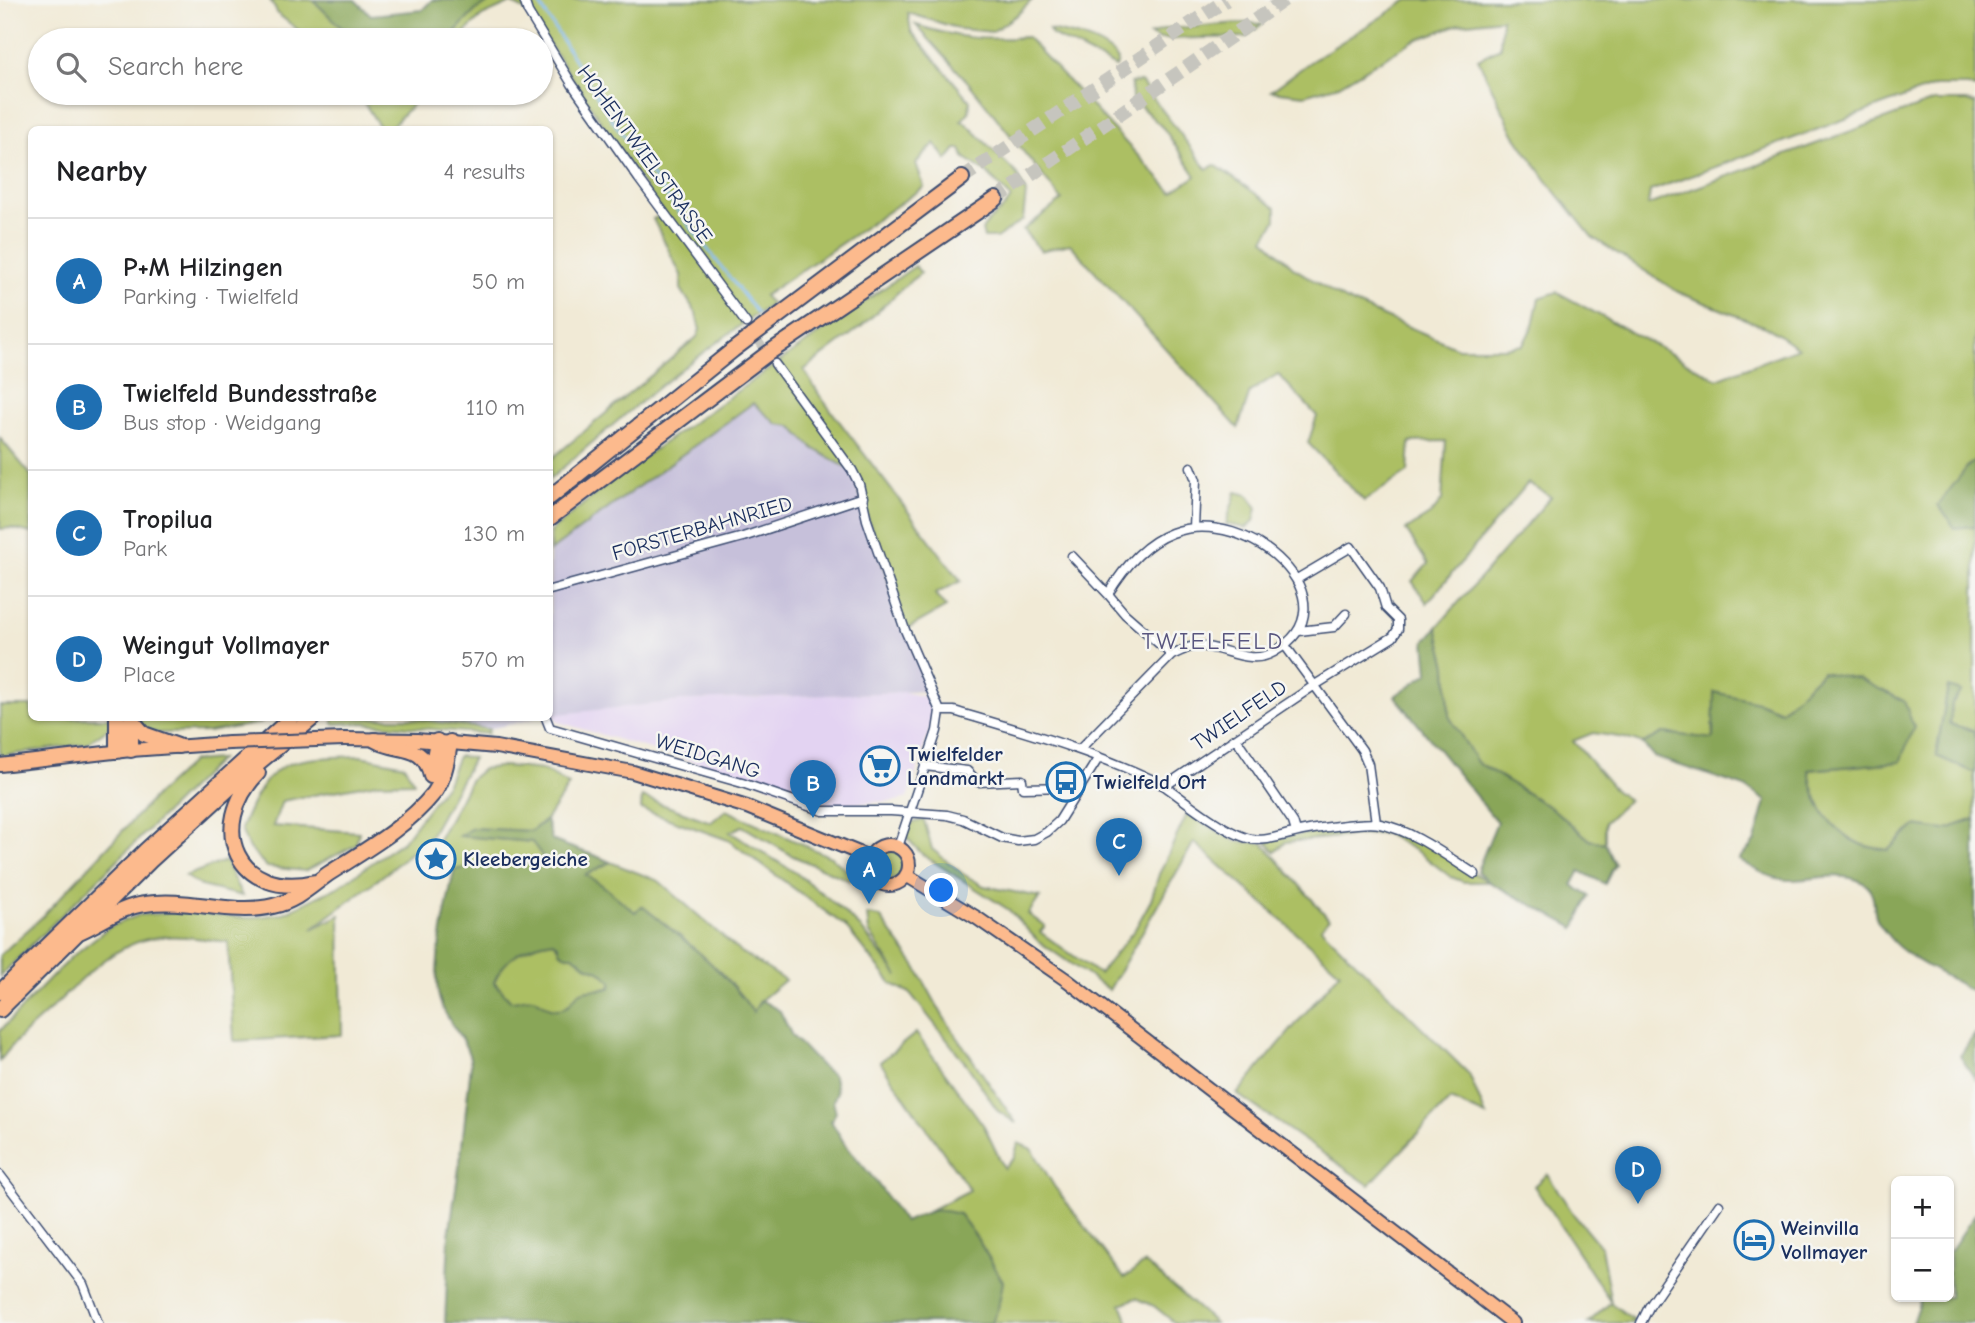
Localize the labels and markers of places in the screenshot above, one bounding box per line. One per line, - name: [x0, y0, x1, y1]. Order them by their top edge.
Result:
- place label: Twielfelder Landmarkt: [907, 742, 1005, 790]
- supermarket icon: Twielfelder Landmarkt: [859, 745, 901, 787]
- pin: B: [790, 760, 836, 818]
- bus stop icon: Twielfeld Ort: [1045, 761, 1087, 803]
- place label: Twielfeld Ort: [1093, 770, 1207, 794]
- pin: C: [1096, 818, 1142, 876]
- place icon: Kleebergeiche: [415, 838, 457, 880]
- pin: A: [846, 846, 892, 904]
- place label: Kleebergeiche: [463, 847, 588, 871]
- pin: D: [1615, 1146, 1661, 1204]
- place label: Weinvilla Vollmayer: [1781, 1216, 1868, 1264]
- hotel icon: Weinvilla Vollmayer: [1733, 1219, 1775, 1261]

